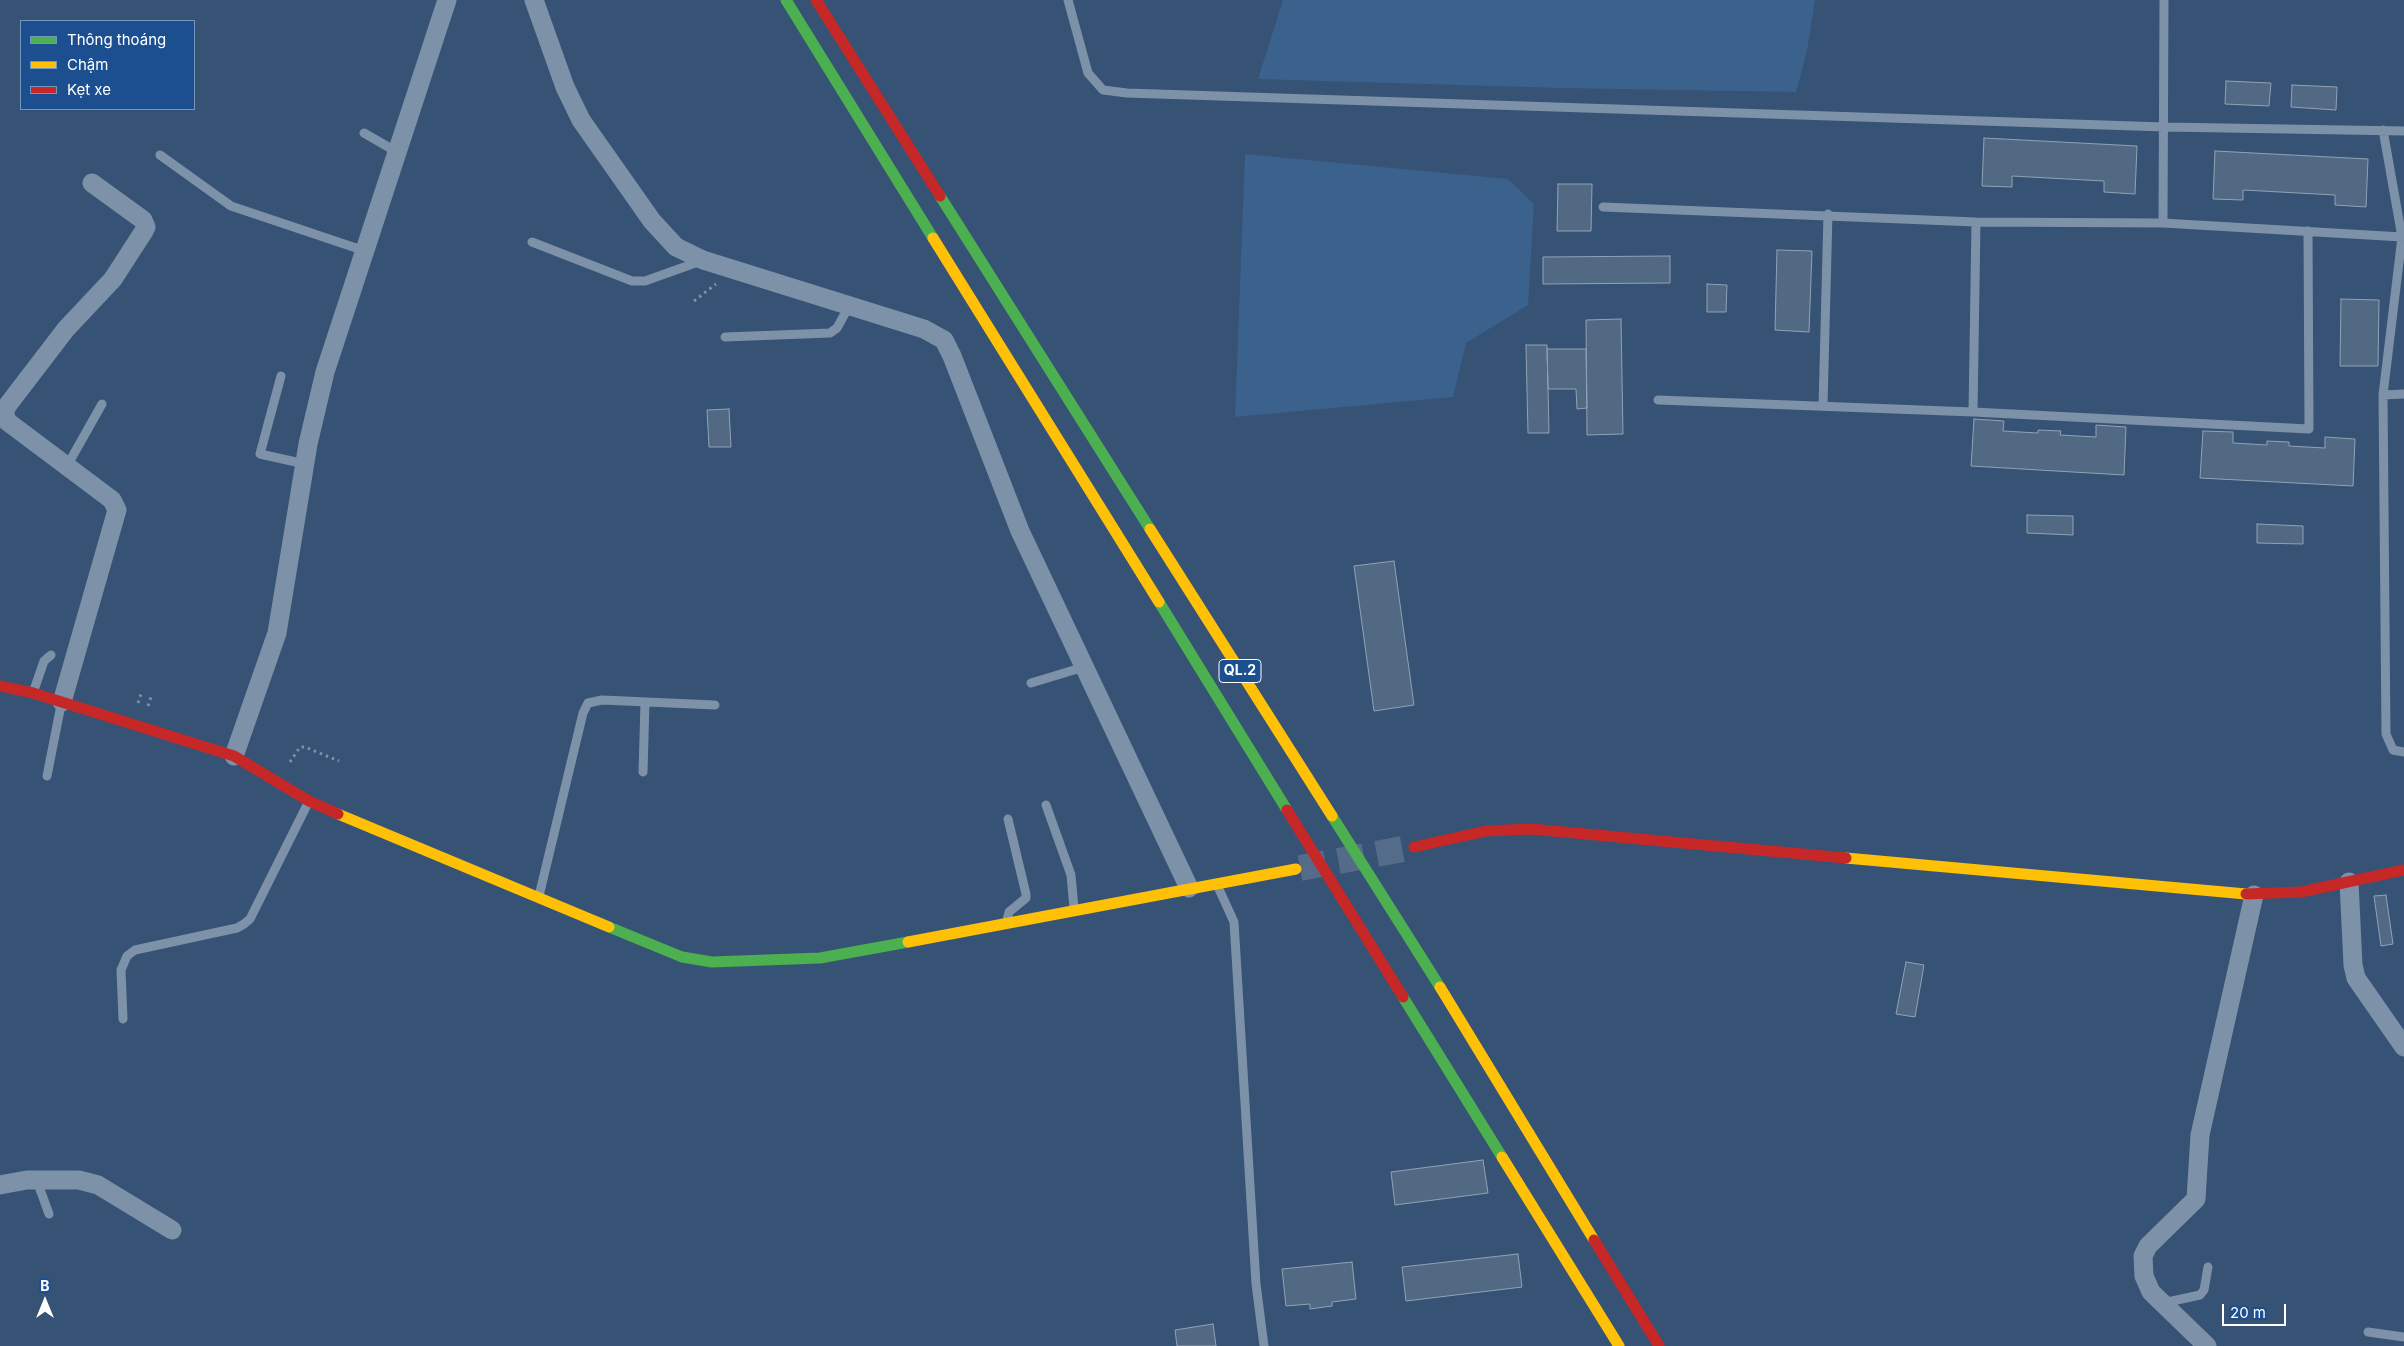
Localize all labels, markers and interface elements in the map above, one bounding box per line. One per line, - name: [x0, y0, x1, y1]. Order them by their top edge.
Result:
- legend: [20, 20, 195, 110]
- text: Thông thoáng: [67, 30, 166, 49]
- text: Chậm: [67, 55, 108, 74]
- text: Kẹt xe: [67, 80, 111, 99]
- road number: QL.2: [1219, 659, 1261, 682]
- north arrow: [20, 1276, 70, 1326]
- text: B: [40, 1277, 50, 1294]
- scale bar: [2224, 1294, 2288, 1326]
- text: 20 m: [2230, 1303, 2266, 1322]

